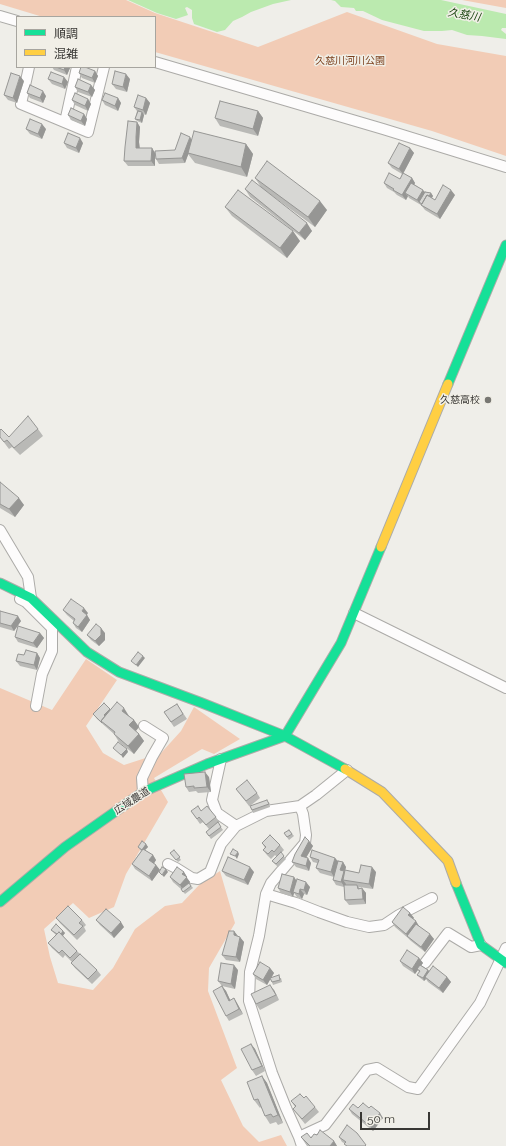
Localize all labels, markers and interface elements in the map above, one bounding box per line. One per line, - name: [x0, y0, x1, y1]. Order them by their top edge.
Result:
- water label: 久慈川: [447, 6, 481, 24]
- legend: [16, 16, 156, 68]
- text: 順調: [54, 27, 78, 41]
- text: 混雑: [54, 47, 78, 61]
- park label: 久慈川河川公園: [315, 55, 385, 67]
- place label: 久慈高校: [440, 394, 480, 406]
- marker: 久慈高校: [483, 395, 493, 405]
- street label: 広域農道: [112, 785, 152, 817]
- scale bar: [362, 1104, 432, 1130]
- text: 50 m: [367, 1112, 395, 1126]

